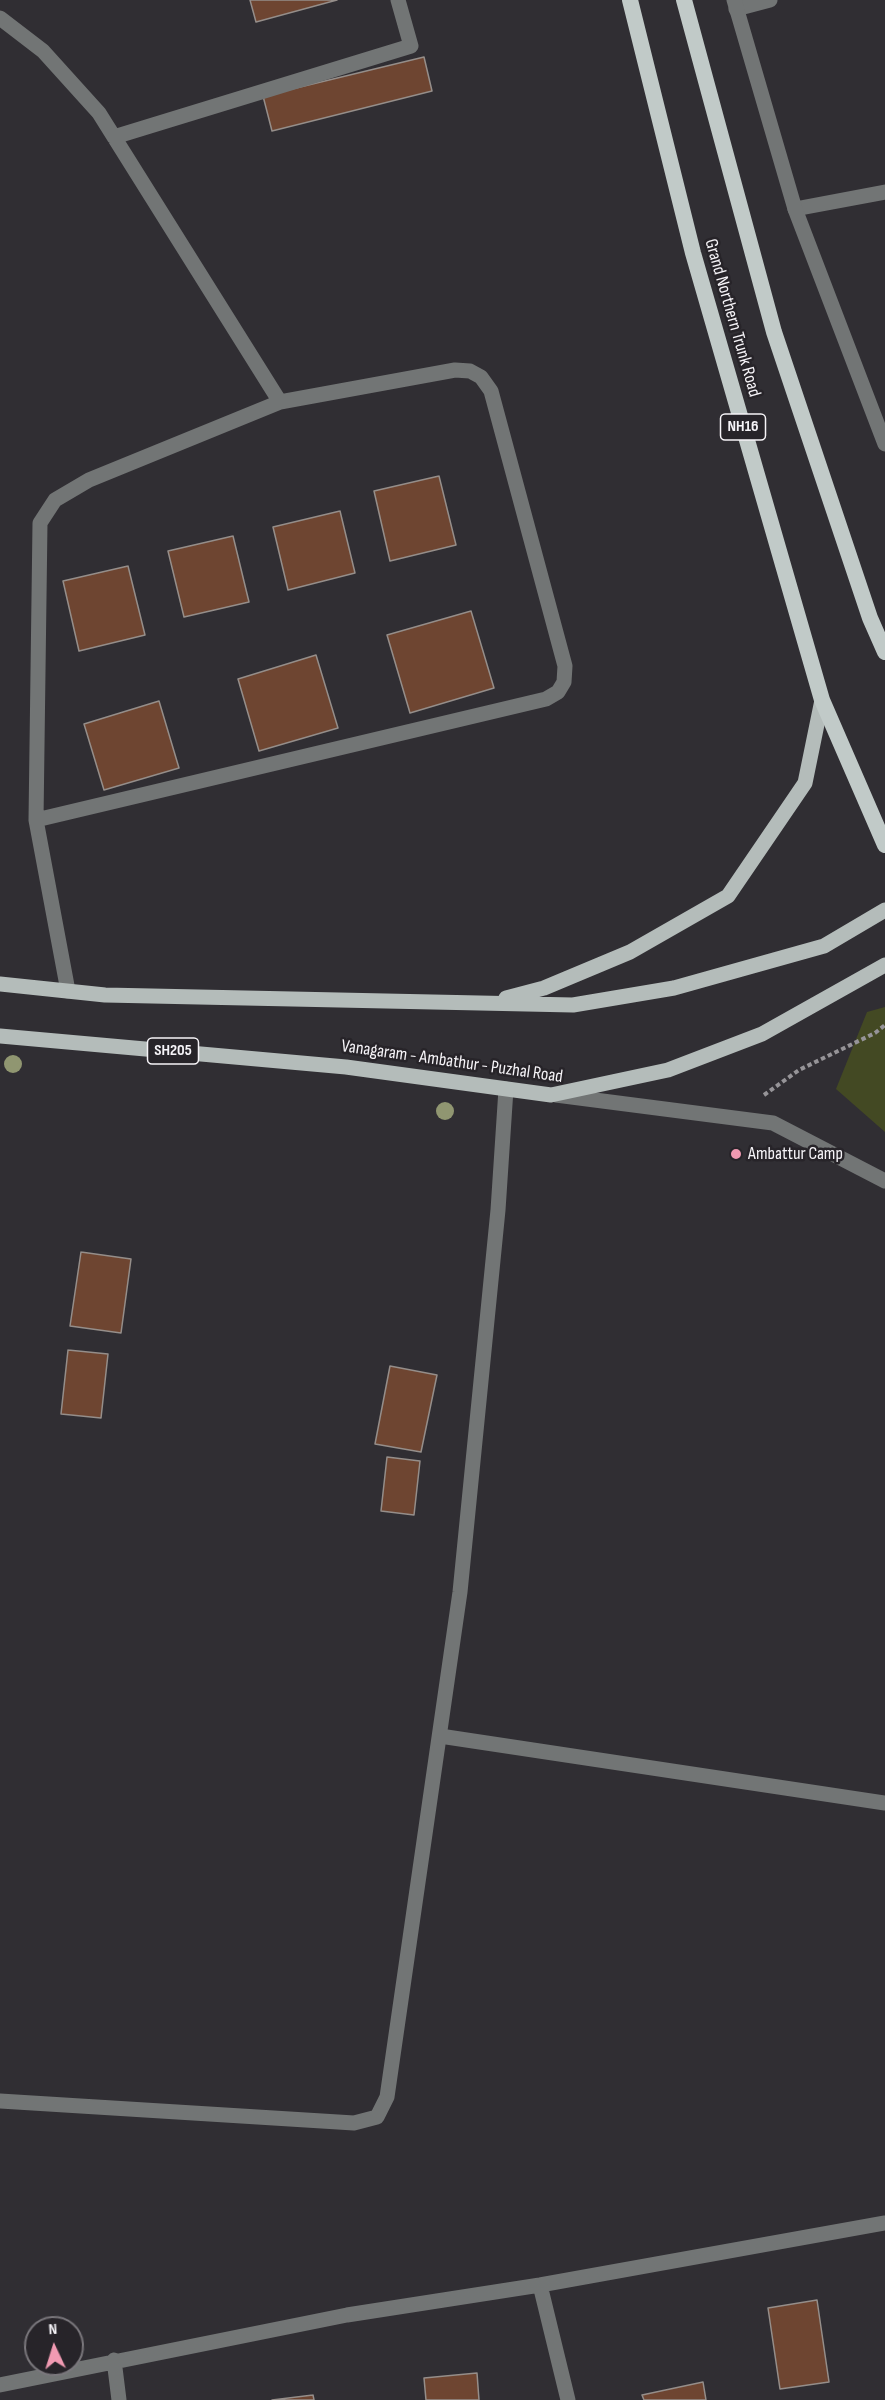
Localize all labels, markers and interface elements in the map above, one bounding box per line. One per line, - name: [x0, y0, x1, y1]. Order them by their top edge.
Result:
- street label: Grand Northern Trunk Road: [699, 237, 765, 399]
- road number: NH16: [720, 414, 766, 440]
- street label: Vanagaram - Ambathur - Puzhal Road: [340, 1036, 564, 1088]
- road number: SH205: [148, 1038, 198, 1064]
- place label: Ambattur Camp: [748, 1143, 843, 1165]
- marker: Ambattur Camp: [729, 1147, 743, 1161]
- north arrow: [24, 2316, 84, 2376]
- text: N: [48, 2320, 58, 2339]

